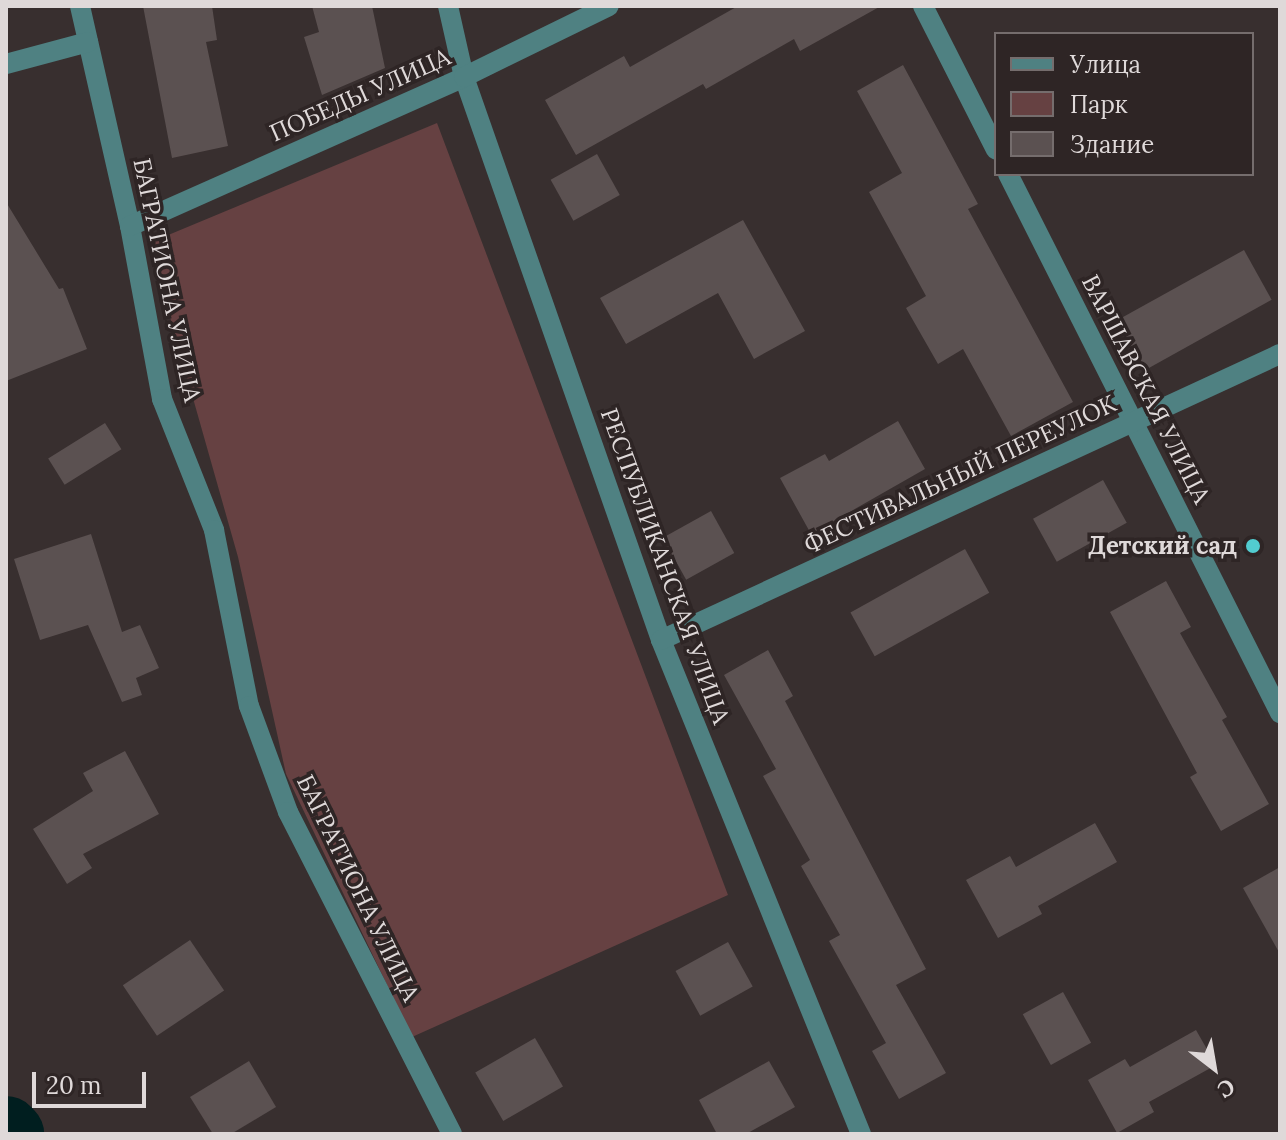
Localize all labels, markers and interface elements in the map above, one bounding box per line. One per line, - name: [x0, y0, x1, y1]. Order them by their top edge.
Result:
- legend: [994, 32, 1254, 176]
- street label: ПОБЕДЫ УЛИЦА: [265, 42, 455, 148]
- text: Улица: [1070, 49, 1141, 80]
- text: Парк: [1070, 89, 1128, 120]
- text: Здание: [1070, 129, 1154, 160]
- street label: БАГРАТИОНА УЛИЦА: [127, 155, 207, 405]
- street label: ВАРШАВСКАЯ УЛИЦА: [1076, 270, 1216, 508]
- street label: ФЕСТИВАЛЬНЫЙ ПЕРЕУЛОК: [799, 389, 1121, 559]
- street label: РЕСПУБЛИКАНСКАЯ УЛИЦА: [594, 404, 736, 728]
- place label: Детский сад: [1088, 532, 1237, 560]
- marker: Детский сад: [1244, 537, 1262, 555]
- street label: БАГРАТИОНА УЛИЦА: [291, 770, 425, 1006]
- north arrow: [1174, 1028, 1254, 1108]
- scale bar: [36, 1056, 150, 1106]
- text: 20 m: [46, 1070, 102, 1101]
- text: С: [1213, 1073, 1240, 1104]

